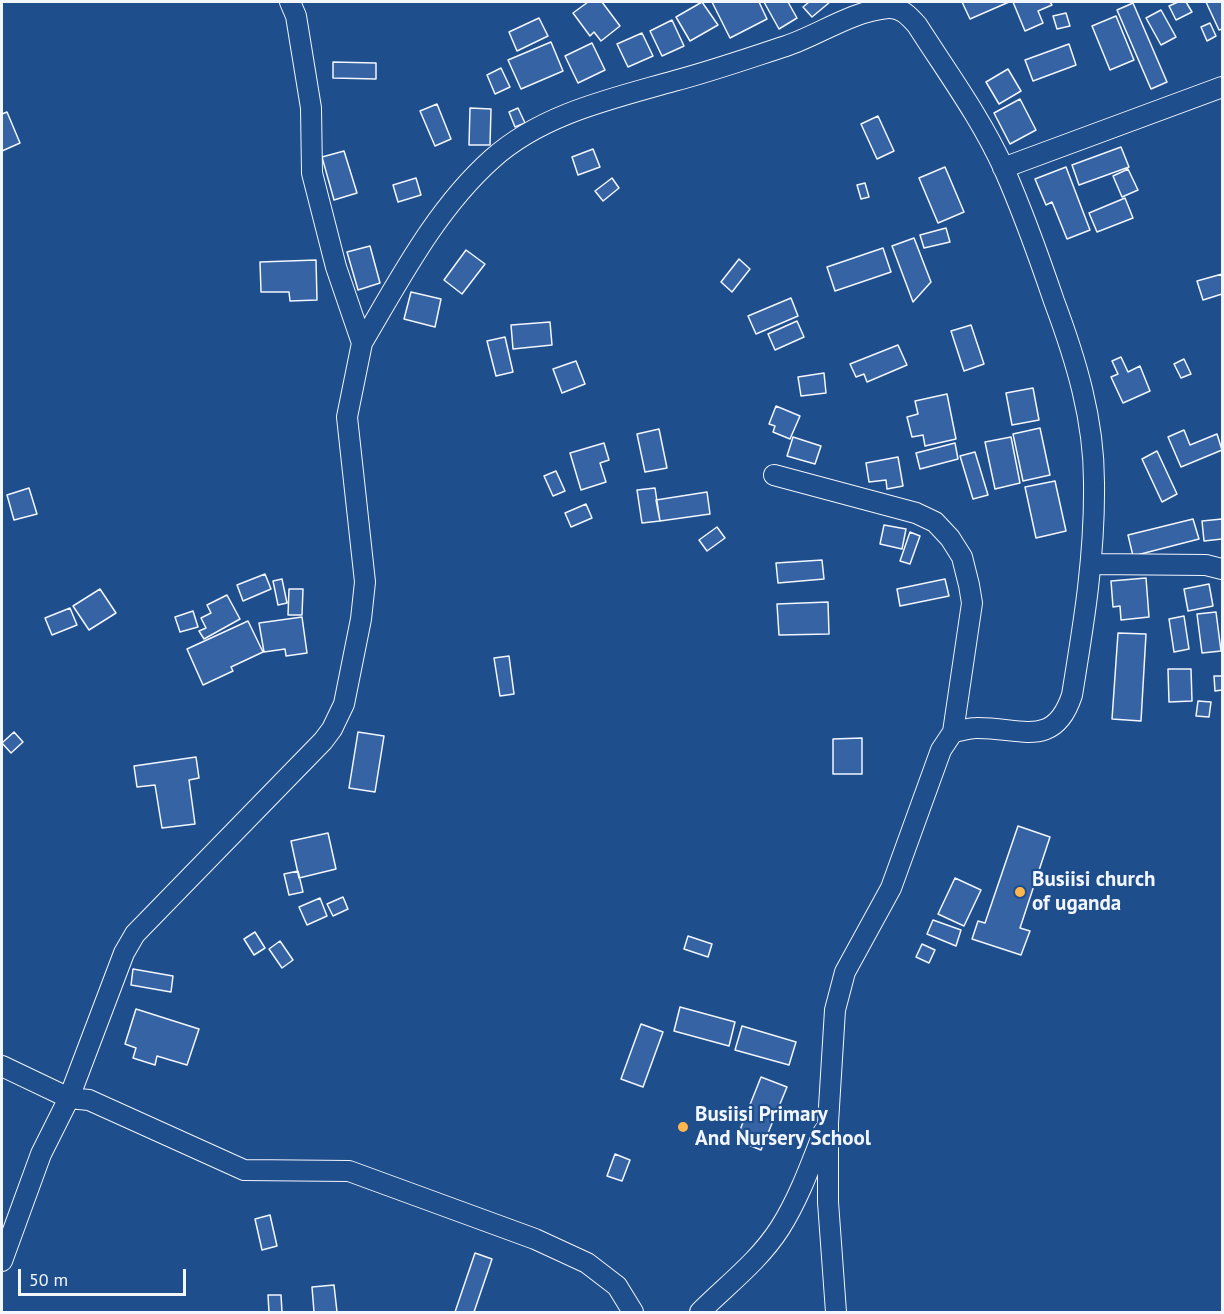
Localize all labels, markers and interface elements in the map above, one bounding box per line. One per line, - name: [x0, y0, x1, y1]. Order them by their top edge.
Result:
- place label: Busiisi church of uganda: [1032, 867, 1155, 917]
- marker: Busiisi church of uganda: [1013, 885, 1027, 899]
- place label: Busiisi Primary And Nursery School: [695, 1102, 871, 1152]
- marker: Busiisi Primary And Nursery School: [676, 1120, 690, 1134]
- scale bar: [21, 1257, 189, 1295]
- text: 50 m: [29, 1268, 68, 1291]

